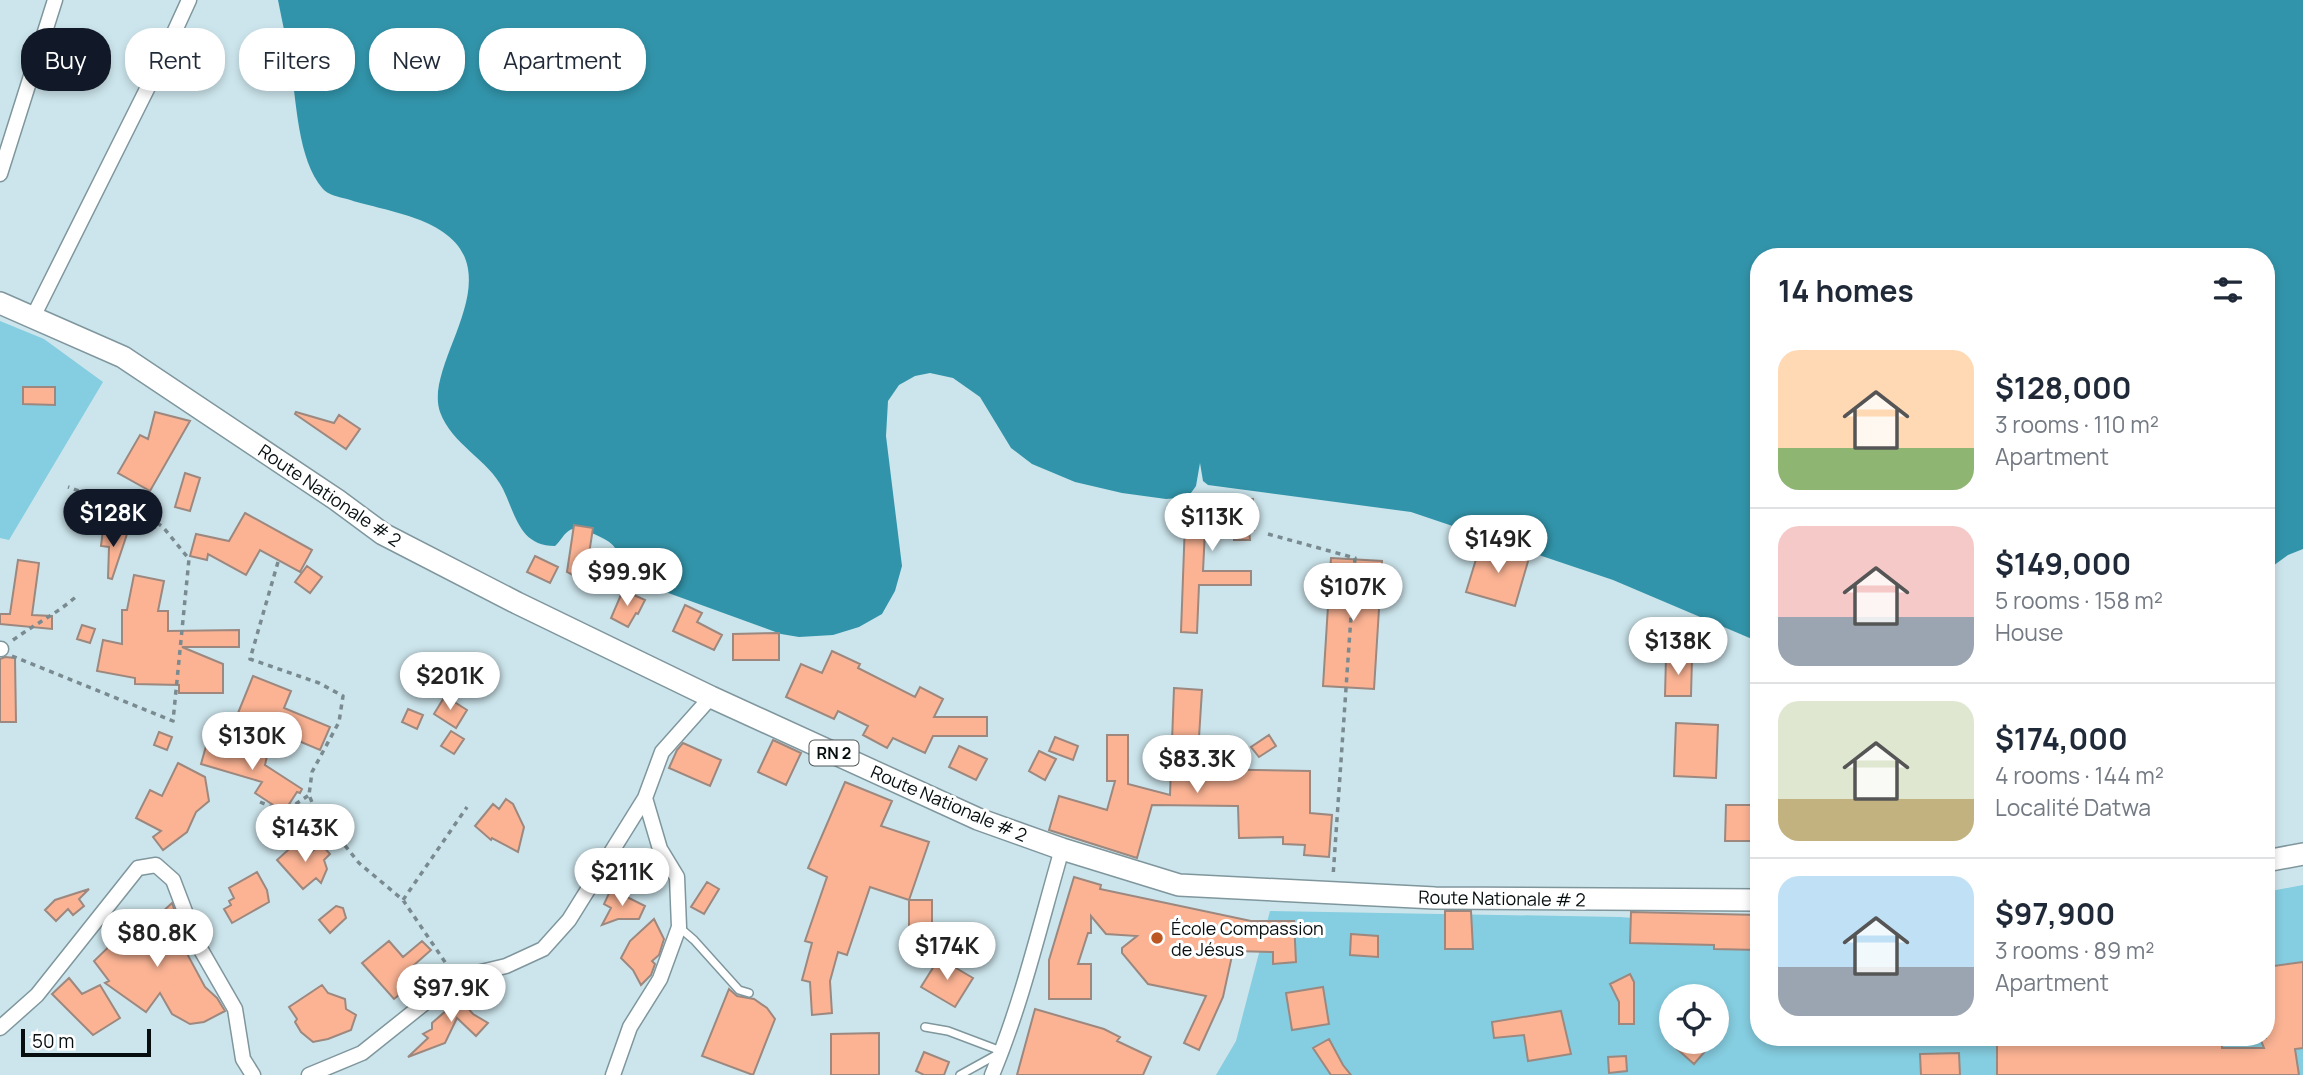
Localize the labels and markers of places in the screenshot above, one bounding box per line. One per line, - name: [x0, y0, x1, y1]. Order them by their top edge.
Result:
- pin: $128K: [64, 490, 162, 549]
- pin: $113K: [1163, 494, 1261, 553]
- pin: $149K: [1449, 516, 1547, 575]
- pin: $99.9K: [570, 548, 684, 608]
- pin: $107K: [1304, 564, 1402, 623]
- pin: $138K: [1629, 618, 1727, 677]
- pin: $201K: [401, 652, 499, 712]
- pin: $130K: [203, 712, 301, 772]
- pin: $83.3K: [1140, 736, 1254, 795]
- pin: $143K: [256, 804, 354, 864]
- pin: $211K: [573, 848, 671, 908]
- pin: $80.8K: [100, 909, 214, 969]
- place label: École Compassion de Jésus: [1171, 916, 1324, 961]
- pin: $174K: [898, 922, 996, 982]
- marker: École Compassion de Jésus: [1149, 930, 1165, 946]
- pin: $97.9K: [394, 964, 508, 1024]

